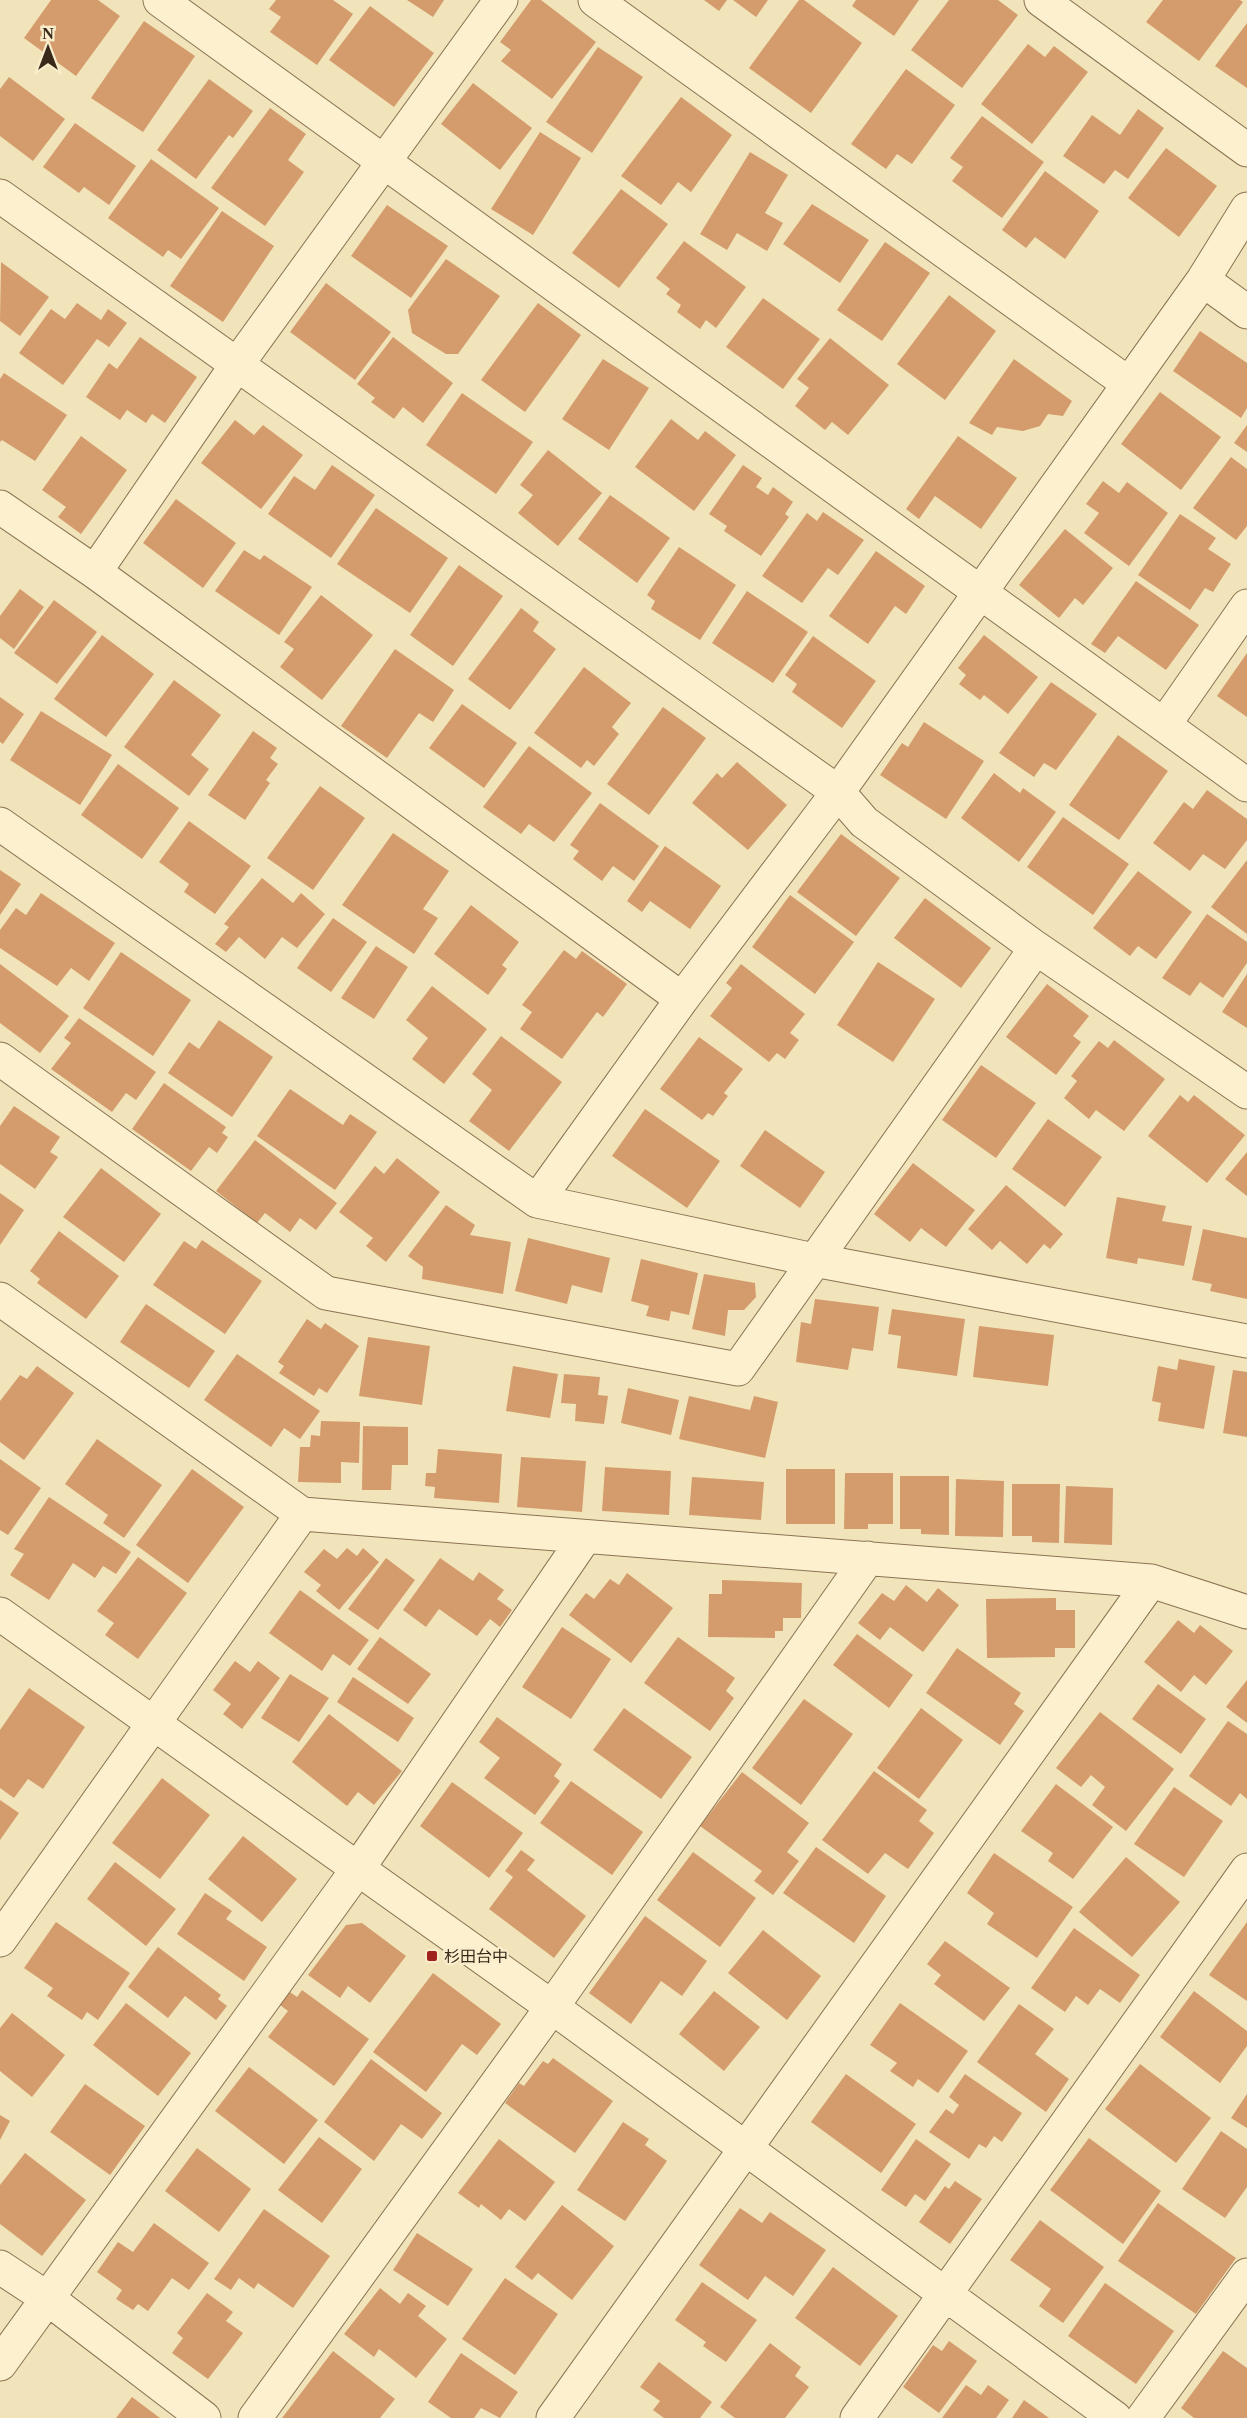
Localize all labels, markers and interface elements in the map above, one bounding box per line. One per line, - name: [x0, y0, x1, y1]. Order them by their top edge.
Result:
- north arrow: [18, 18, 78, 78]
- text: N: [42, 25, 54, 42]
- place label: 杉田台中: [444, 1948, 508, 1965]
- marker: 杉田台中: [425, 1949, 439, 1963]

